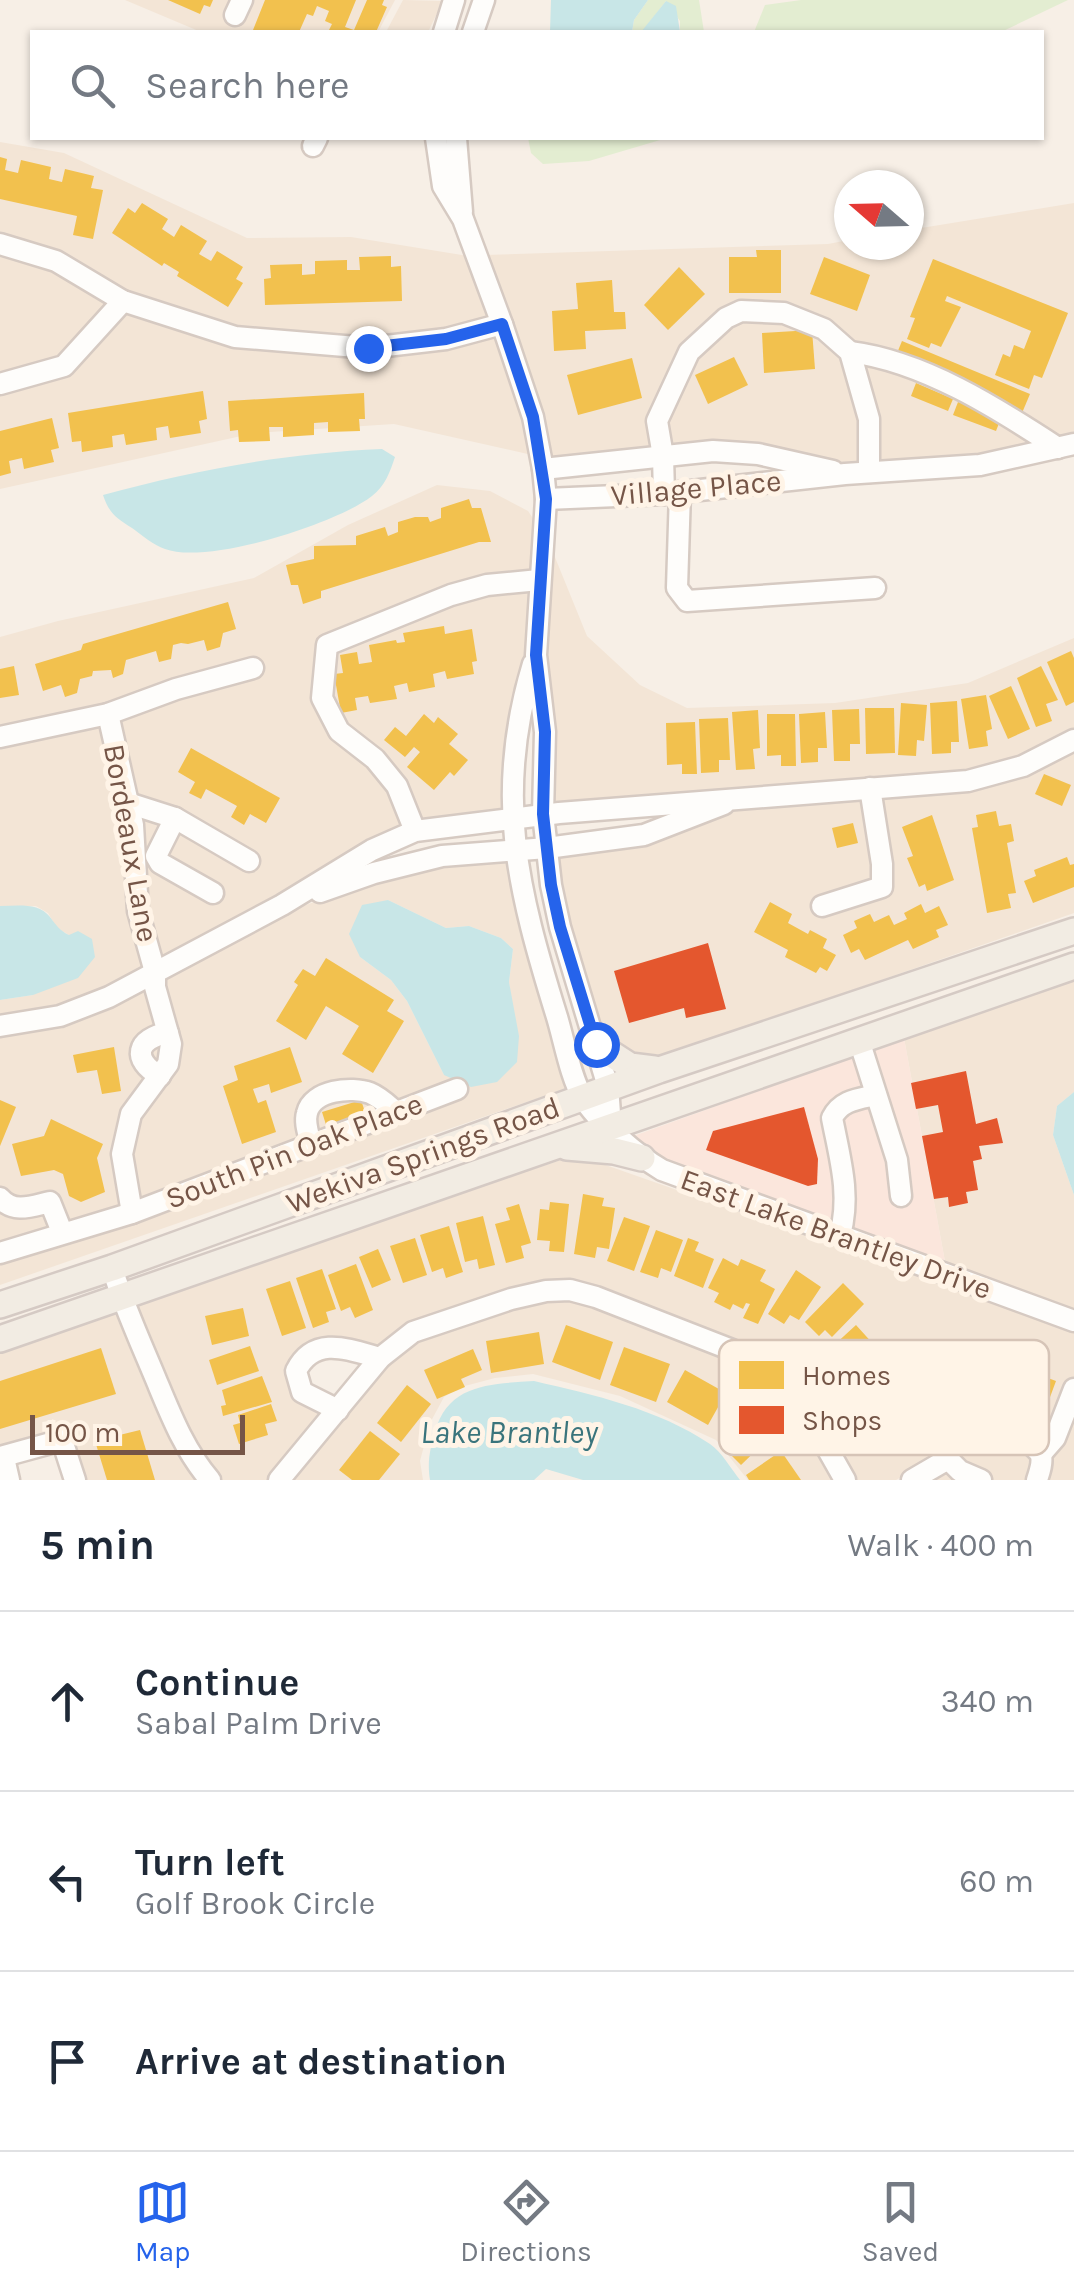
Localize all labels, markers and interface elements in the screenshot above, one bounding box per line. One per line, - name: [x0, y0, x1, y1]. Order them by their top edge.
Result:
- search box: [30, 30, 1044, 140]
- icon: search: [65, 58, 120, 113]
- text: Search here: [145, 63, 349, 108]
- north arrow: [834, 170, 924, 260]
- route end: [346, 326, 392, 372]
- street label: Village Place: [609, 463, 783, 513]
- street label: Bordeaux Lane: [96, 741, 166, 945]
- route start: [574, 1022, 620, 1068]
- street label: South Pin Oak Place: [160, 1085, 428, 1217]
- street label: Wekiva Springs Road: [281, 1089, 565, 1221]
- street label: East Lake Brantley Drive: [676, 1161, 996, 1307]
- legend: [719, 1340, 1049, 1455]
- text: Homes: [802, 1359, 891, 1392]
- text: Shops: [802, 1404, 882, 1437]
- scale bar: [30, 1410, 245, 1454]
- water label: Lake Brantley: [420, 1414, 599, 1451]
- text: 100 m: [45, 1416, 120, 1449]
- text: 5 min: [40, 1520, 155, 1570]
- text: Walk · 400 m: [848, 1527, 1034, 1564]
- text: Continue: [135, 1660, 299, 1705]
- icon: ahead: [40, 1674, 95, 1729]
- text: 340 m: [941, 1683, 1034, 1720]
- text: Sabal Palm Drive: [135, 1705, 382, 1742]
- text: Turn left: [135, 1840, 285, 1885]
- icon: left: [40, 1854, 95, 1909]
- text: 60 m: [959, 1863, 1034, 1900]
- text: Golf Brook Circle: [135, 1885, 375, 1922]
- icon: arrive: [40, 2034, 95, 2089]
- text: Arrive at destination: [135, 2039, 507, 2084]
- tab: Map: [135, 2175, 190, 2268]
- tab: Directions: [460, 2175, 592, 2268]
- tab: Saved: [862, 2175, 939, 2268]

